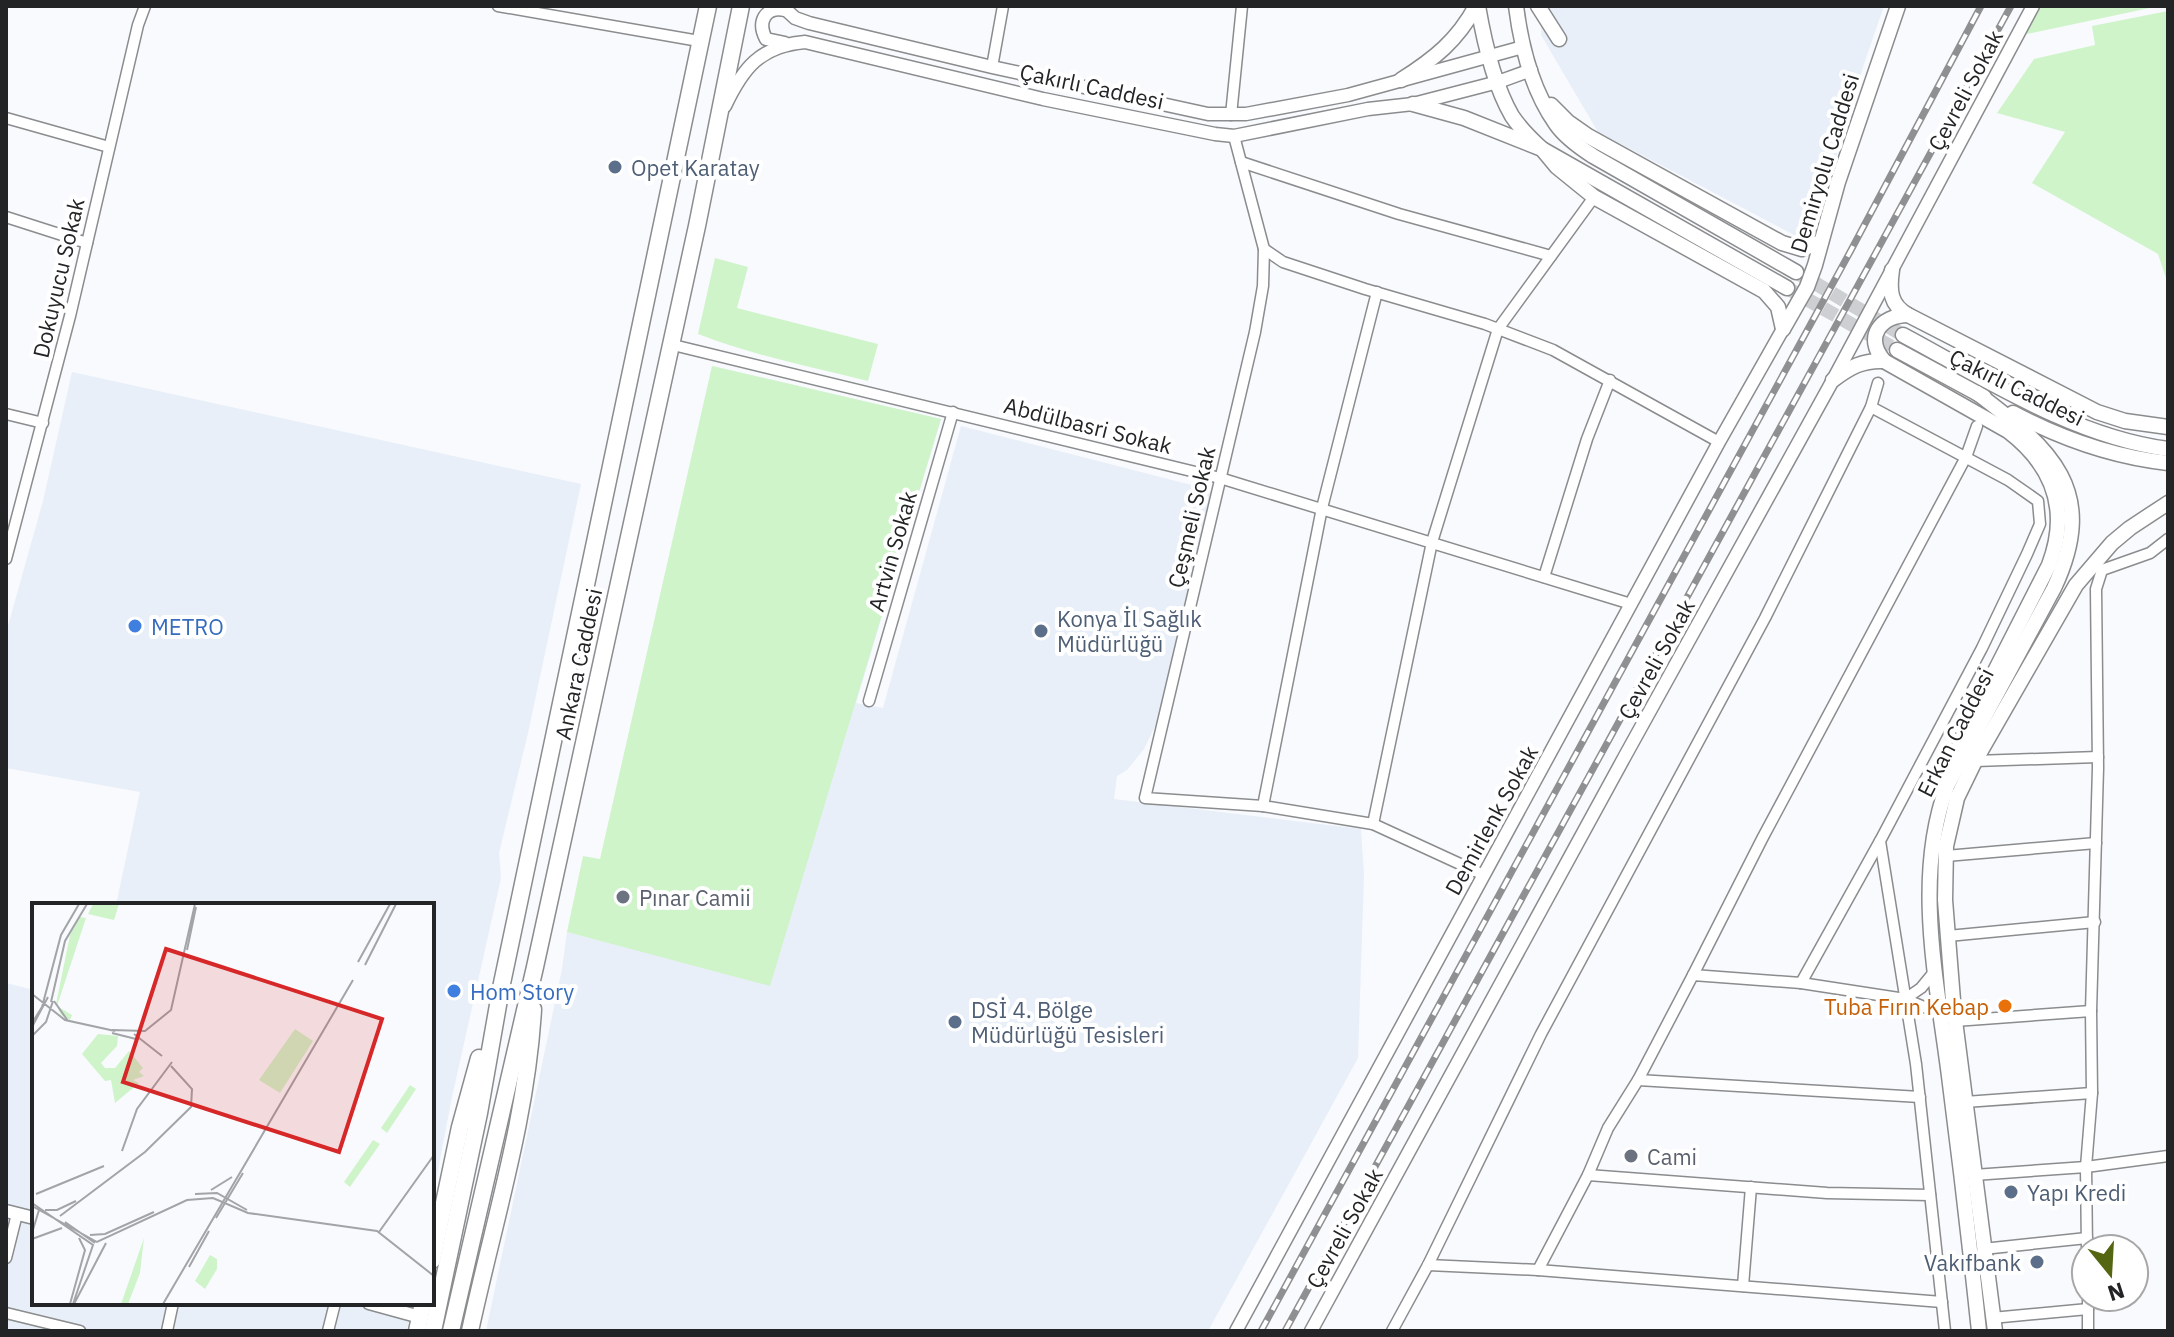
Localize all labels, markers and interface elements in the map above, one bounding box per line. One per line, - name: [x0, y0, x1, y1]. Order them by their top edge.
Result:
- street label: Çevreli Sokak: [1921, 24, 2009, 156]
- street label: Çakırlı Caddesi: [1017, 57, 1167, 115]
- street label: Demiryolu Caddesi: [1783, 70, 1865, 256]
- place label: Opet Karatay: [631, 153, 760, 182]
- marker: Opet Karatay: [606, 158, 624, 176]
- street label: Dokuyucu Sokak: [26, 195, 91, 361]
- street label: Çakırlı Caddesi: [1945, 342, 2089, 432]
- street label: Abdülbasri Sokak: [1001, 390, 1175, 460]
- street label: Çeşmeli Sokak: [1161, 443, 1221, 591]
- street label: Artvin Sokak: [861, 487, 923, 615]
- street label: Ankara Caddesi: [548, 586, 608, 742]
- street label: Çevreli Sokak: [1611, 593, 1701, 724]
- place label: Konya İl Sağlık Müdürlüğü: [1057, 604, 1202, 658]
- place label: METRO: [151, 612, 224, 641]
- marker: METRO: [126, 617, 144, 635]
- marker: Konya İl Sağlık Müdürlüğü: [1032, 622, 1050, 640]
- street label: Erkan Caddesi: [1910, 663, 2000, 801]
- street label: Demirlenk Sokak: [1438, 740, 1544, 900]
- place label: Pınar Camii: [639, 883, 751, 912]
- marker: Pınar Camii: [614, 888, 632, 906]
- inset map: [32, 903, 434, 1305]
- place label: Hom Story: [470, 977, 574, 1006]
- marker: Hom Story: [445, 982, 463, 1000]
- place label: Tuba Fırın Kebap: [1824, 992, 1989, 1021]
- place label: DSİ 4. Bölge Müdürlüğü Tesisleri: [971, 995, 1164, 1049]
- marker: Tuba Fırın Kebap: [1996, 997, 2014, 1015]
- marker: DSİ 4. Bölge Müdürlüğü Tesisleri: [946, 1013, 964, 1031]
- place label: Cami: [1647, 1142, 1697, 1171]
- marker: Cami: [1622, 1147, 1640, 1165]
- street label: Çevreli Sokak: [1299, 1162, 1389, 1293]
- place label: Yapı Kredi: [2027, 1178, 2126, 1207]
- marker: Yapı Kredi: [2002, 1183, 2020, 1201]
- north arrow: [2070, 1233, 2150, 1313]
- place label: Vakıfbank: [1924, 1248, 2021, 1277]
- marker: Vakıfbank: [2028, 1253, 2046, 1271]
- text: N: [2104, 1276, 2128, 1309]

